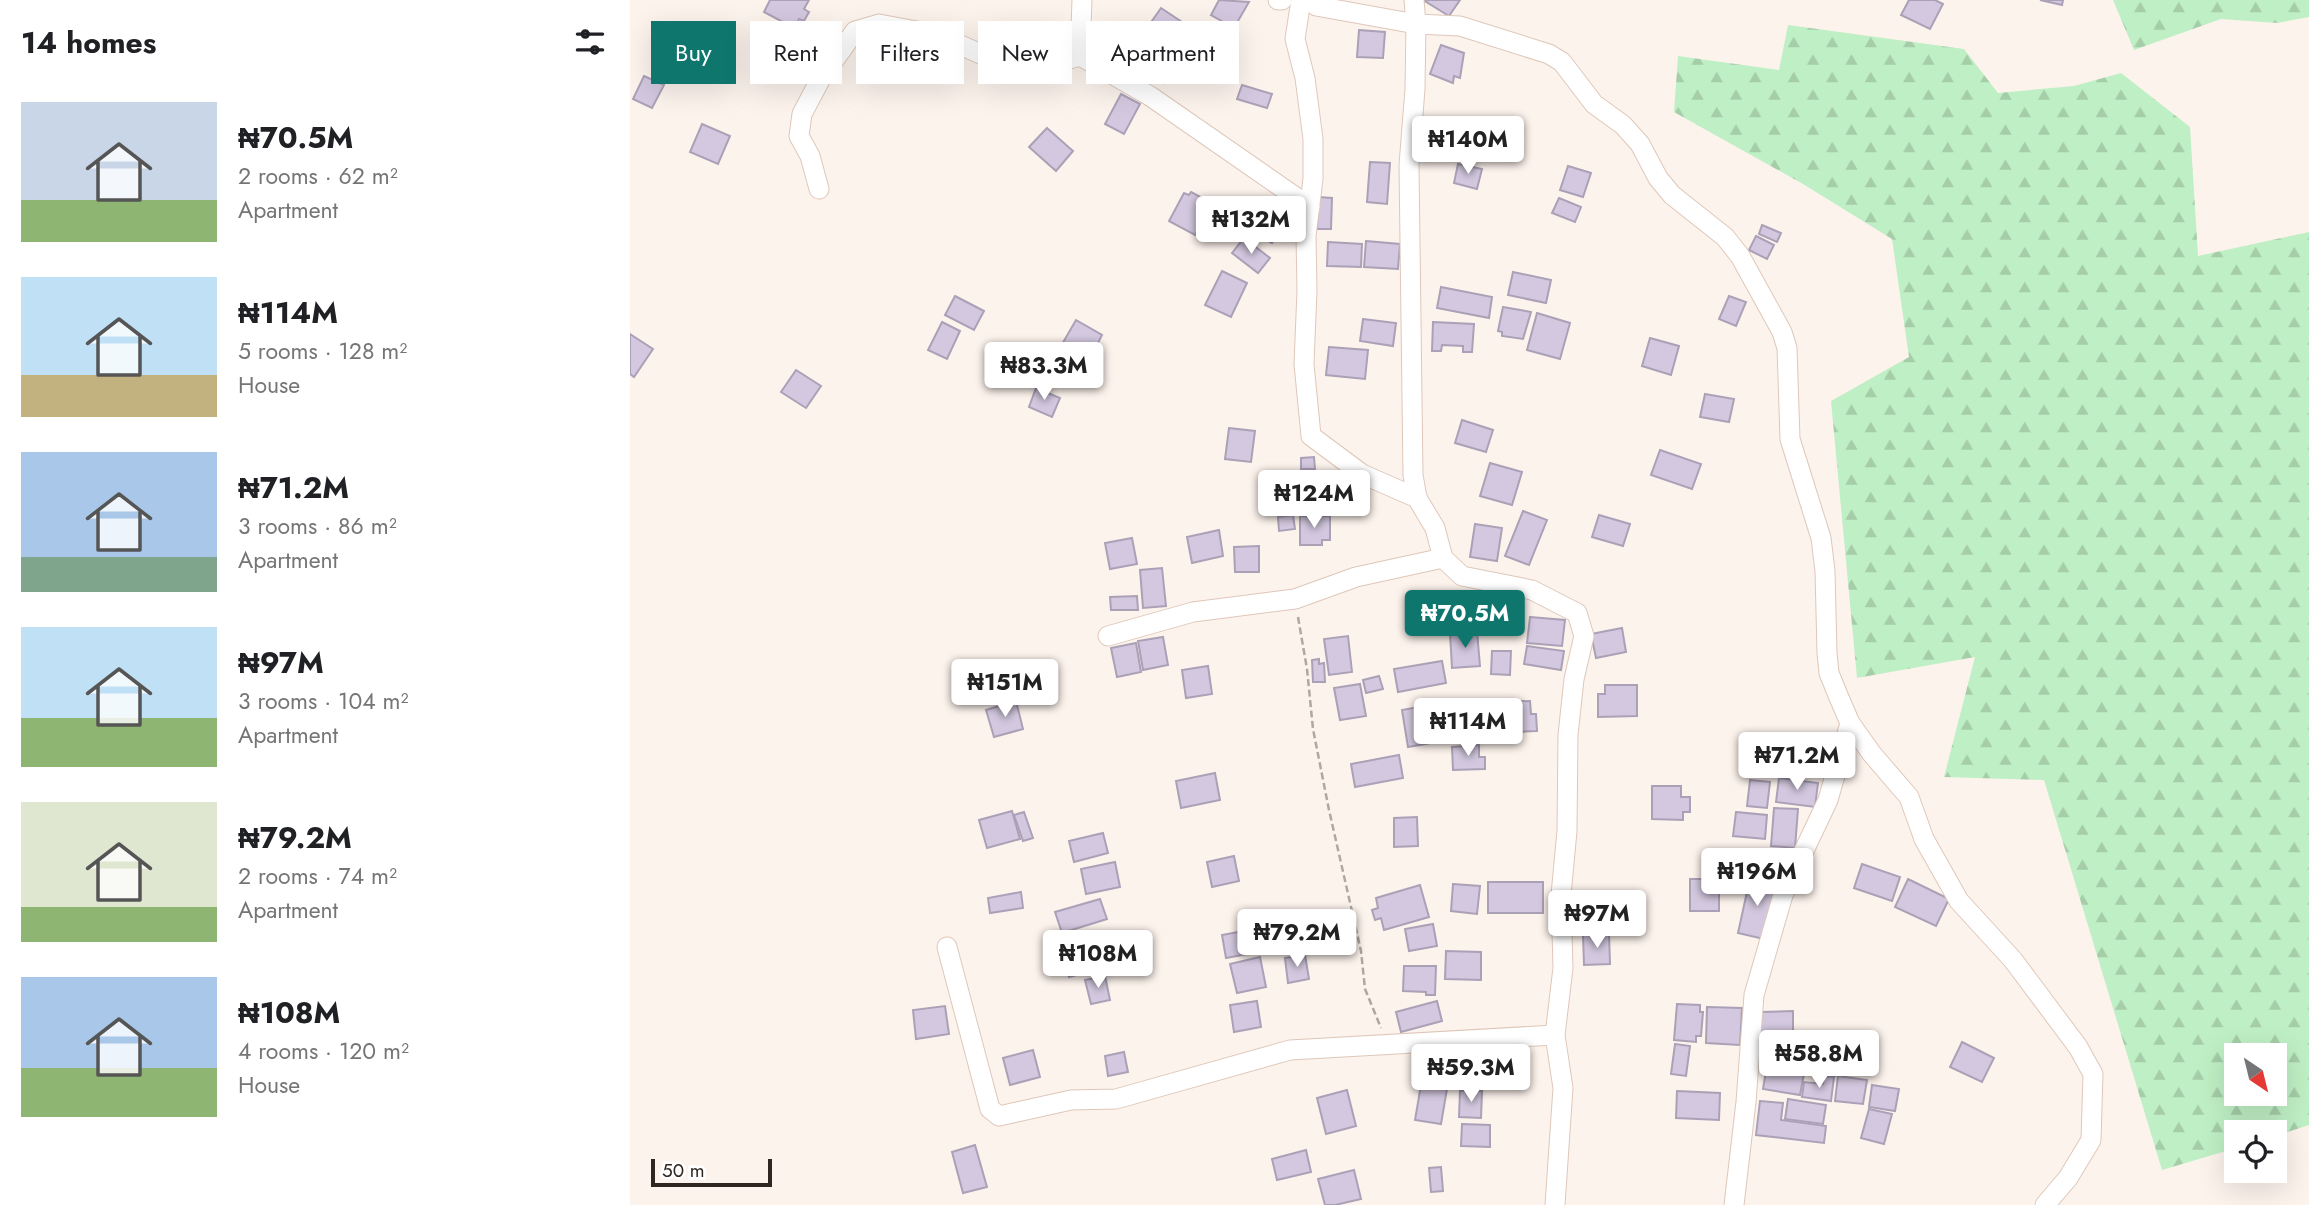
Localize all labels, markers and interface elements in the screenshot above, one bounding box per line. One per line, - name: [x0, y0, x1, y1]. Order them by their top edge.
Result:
- text: 14 homes: [21, 21, 156, 64]
- chip: Buy: [651, 21, 736, 84]
- chip: Rent: [750, 21, 842, 84]
- chip: Filters: [856, 21, 964, 84]
- chip: New: [978, 21, 1072, 84]
- chip: Apartment: [1086, 21, 1239, 84]
- icon: filters: [571, 23, 609, 61]
- text: ₦70.5M: [238, 116, 353, 159]
- pin: ₦140M: [1419, 116, 1517, 176]
- text: ₦140M: [1428, 122, 1508, 156]
- icon: home: [77, 130, 161, 214]
- text: 2 rooms · 62 m²: [238, 159, 398, 193]
- text: Apartment: [238, 193, 338, 227]
- pin: ₦132M: [1202, 196, 1300, 256]
- text: ₦132M: [1212, 202, 1290, 236]
- text: ₦114M: [238, 291, 338, 334]
- icon: home: [77, 305, 161, 389]
- text: 5 rooms · 128 m²: [238, 334, 407, 368]
- pin: ₦83.3M: [987, 342, 1101, 402]
- text: ₦83.3M: [1000, 348, 1088, 382]
- text: House: [238, 368, 300, 402]
- text: ₦71.2M: [238, 466, 349, 509]
- pin: ₦124M: [1265, 470, 1363, 530]
- text: ₦124M: [1274, 476, 1354, 510]
- icon: home: [77, 480, 161, 564]
- text: 3 rooms · 86 m²: [238, 509, 397, 543]
- text: Apartment: [238, 543, 338, 577]
- pin: ₦70.5M: [1408, 590, 1522, 650]
- text: ₦70.5M: [1421, 596, 1509, 630]
- text: ₦97M: [238, 641, 324, 684]
- icon: home: [77, 655, 161, 739]
- pin: ₦151M: [956, 660, 1054, 719]
- text: ₦151M: [967, 665, 1043, 699]
- text: 3 rooms · 104 m²: [238, 684, 408, 718]
- pin: ₦114M: [1419, 698, 1517, 758]
- text: ₦114M: [1430, 704, 1506, 738]
- text: Apartment: [238, 718, 338, 752]
- pin: ₦71.2M: [1740, 732, 1854, 792]
- text: ₦71.2M: [1754, 738, 1840, 772]
- text: ₦79.2M: [238, 816, 352, 859]
- icon: home: [77, 830, 161, 914]
- pin: ₦196M: [1708, 848, 1806, 908]
- text: ₦196M: [1717, 854, 1797, 888]
- text: 2 rooms · 74 m²: [238, 859, 397, 893]
- pin: ₦97M: [1556, 890, 1638, 950]
- text: Apartment: [238, 893, 338, 927]
- text: ₦97M: [1564, 896, 1630, 930]
- pin: ₦79.2M: [1240, 909, 1354, 969]
- text: ₦79.2M: [1253, 915, 1341, 949]
- pin: ₦108M: [1049, 930, 1147, 990]
- text: ₦108M: [1059, 936, 1137, 970]
- text: ₦108M: [238, 991, 340, 1034]
- icon: home: [77, 1005, 161, 1089]
- pin: ₦58.8M: [1762, 1030, 1876, 1090]
- text: 4 rooms · 120 m²: [238, 1034, 409, 1068]
- text: ₦58.8M: [1775, 1036, 1863, 1070]
- north arrow: [2224, 1043, 2287, 1106]
- map controls: [2224, 1043, 2287, 1183]
- pin: ₦59.3M: [1414, 1044, 1528, 1104]
- text: ₦59.3M: [1427, 1050, 1515, 1084]
- text: House: [238, 1068, 300, 1102]
- button: locate: [2224, 1120, 2287, 1183]
- scale bar: [651, 1156, 772, 1188]
- text: 50 m: [662, 1157, 705, 1184]

